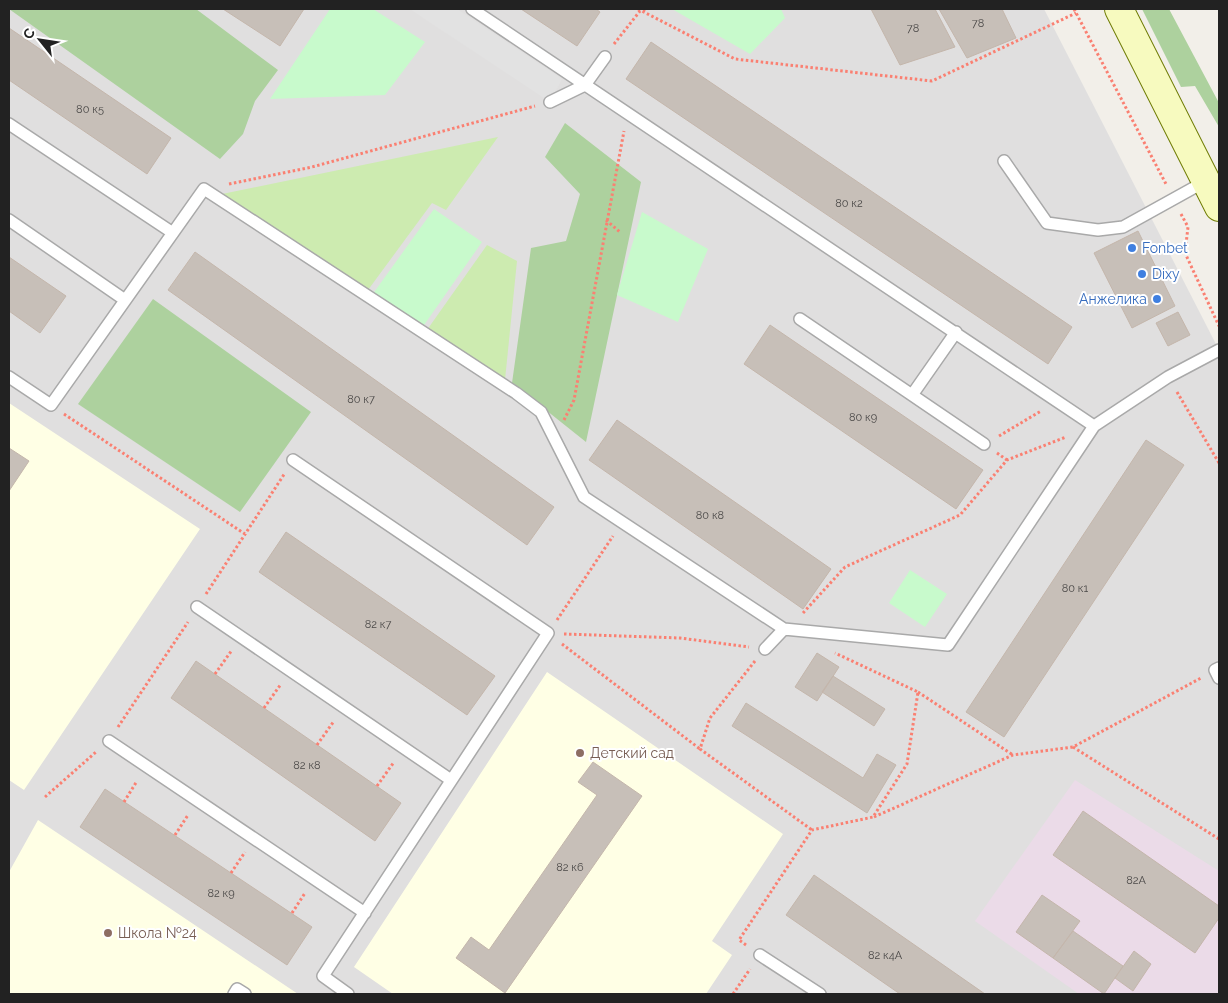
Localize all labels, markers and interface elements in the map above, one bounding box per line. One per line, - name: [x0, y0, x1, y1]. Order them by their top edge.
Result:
- north arrow: [15, 15, 65, 65]
- house number: 78: [972, 17, 984, 30]
- house number: 78: [907, 22, 919, 35]
- text: С: [19, 25, 38, 42]
- house number: 80 к5: [76, 103, 104, 116]
- house number: 80 к2: [835, 197, 863, 210]
- place label: Fonbet: [1142, 240, 1188, 256]
- marker: Fonbet: [1126, 242, 1138, 254]
- place label: Dixy: [1152, 266, 1180, 282]
- marker: Dixy: [1136, 268, 1148, 280]
- place label: Анжелика: [1079, 291, 1147, 307]
- marker: Анжелика: [1151, 293, 1163, 305]
- house number: 80 к7: [347, 393, 375, 406]
- house number: 80 к9: [849, 411, 877, 424]
- house number: 80 к8: [696, 509, 724, 522]
- house number: 80 к1: [1062, 582, 1089, 595]
- house number: 82 к7: [365, 618, 391, 631]
- place label: Детский сад: [590, 745, 674, 761]
- marker: Детский сад: [574, 747, 586, 759]
- house number: 82 к8: [293, 759, 321, 772]
- house number: 82 к6: [556, 861, 584, 874]
- house number: 82А: [1126, 874, 1146, 887]
- house number: 82 к9: [207, 887, 235, 900]
- place label: Школа №24: [118, 925, 197, 941]
- marker: Школа №24: [102, 927, 114, 939]
- house number: 82 к4А: [868, 949, 903, 962]

